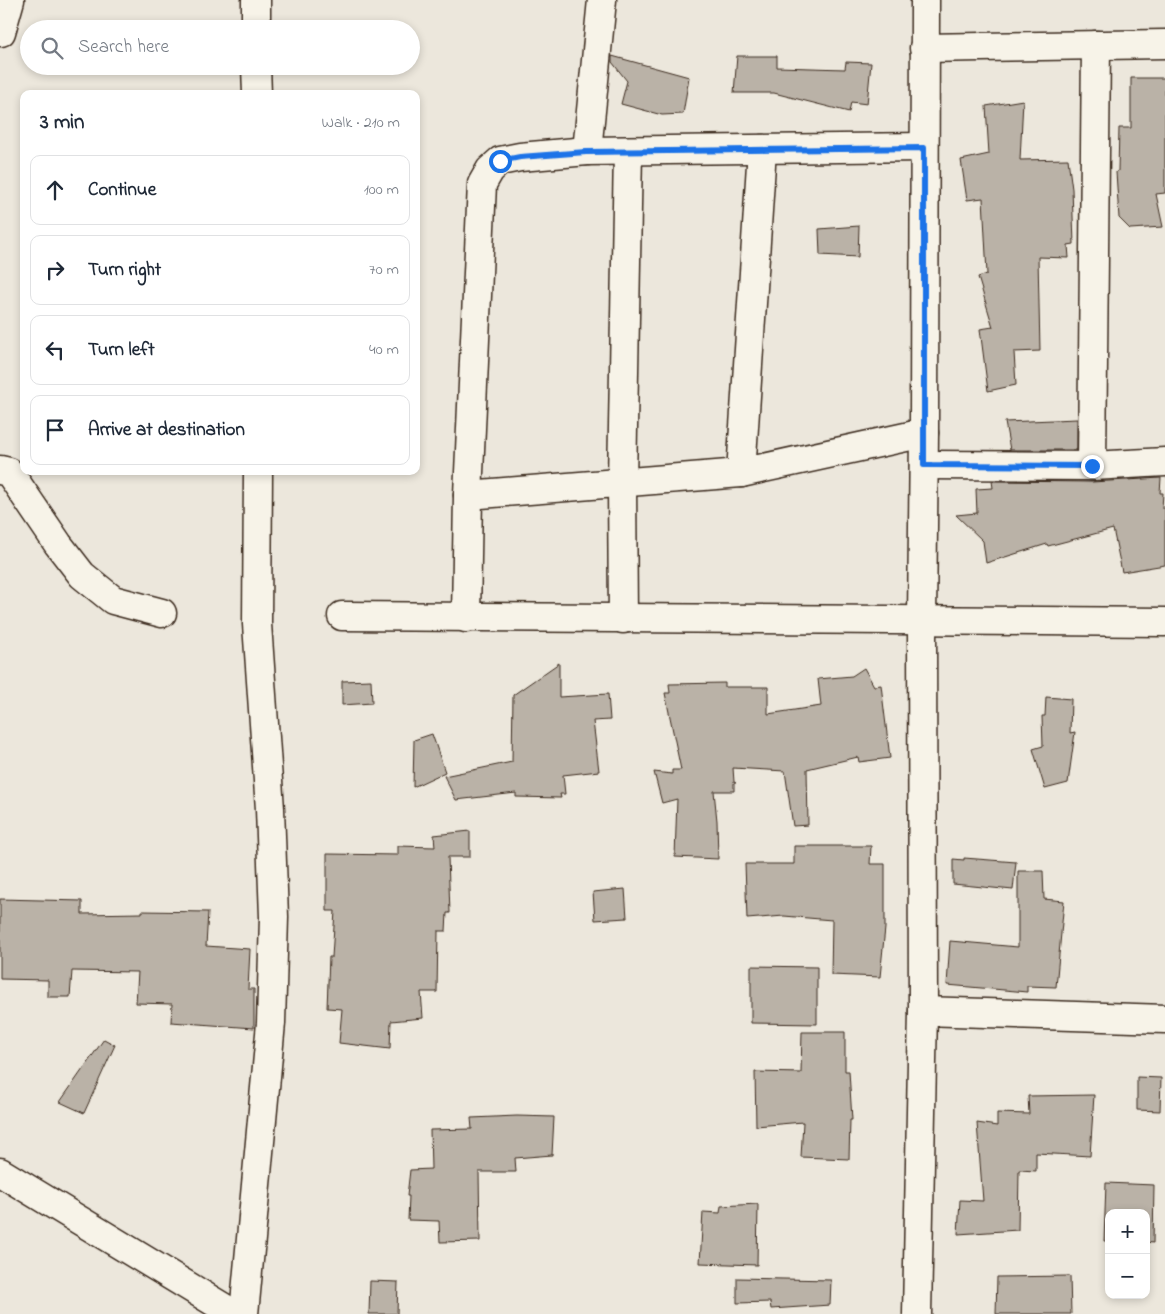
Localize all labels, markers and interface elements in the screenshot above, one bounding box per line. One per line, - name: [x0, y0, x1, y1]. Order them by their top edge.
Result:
- search box: [20, 20, 420, 75]
- icon: search: [38, 34, 66, 62]
- text: Search here: [78, 34, 169, 61]
- text: 3 min: [40, 108, 84, 138]
- text: Walk · 210 m: [321, 111, 400, 135]
- route start: [489, 150, 512, 173]
- icon: ahead: [41, 176, 69, 204]
- text: Continue: [88, 177, 156, 204]
- text: 100 m: [364, 178, 399, 202]
- icon: right: [41, 256, 69, 284]
- text: Turn right: [88, 257, 161, 284]
- text: 70 m: [369, 258, 399, 282]
- icon: left: [41, 336, 69, 364]
- text: Turn left: [88, 337, 155, 364]
- text: 40 m: [369, 338, 399, 362]
- icon: arrive: [41, 416, 69, 444]
- text: Arrive at destination: [88, 417, 245, 444]
- route end: [1081, 455, 1104, 478]
- map controls: [1105, 1209, 1150, 1299]
- button: +: [1105, 1209, 1150, 1254]
- button: −: [1105, 1254, 1150, 1299]

